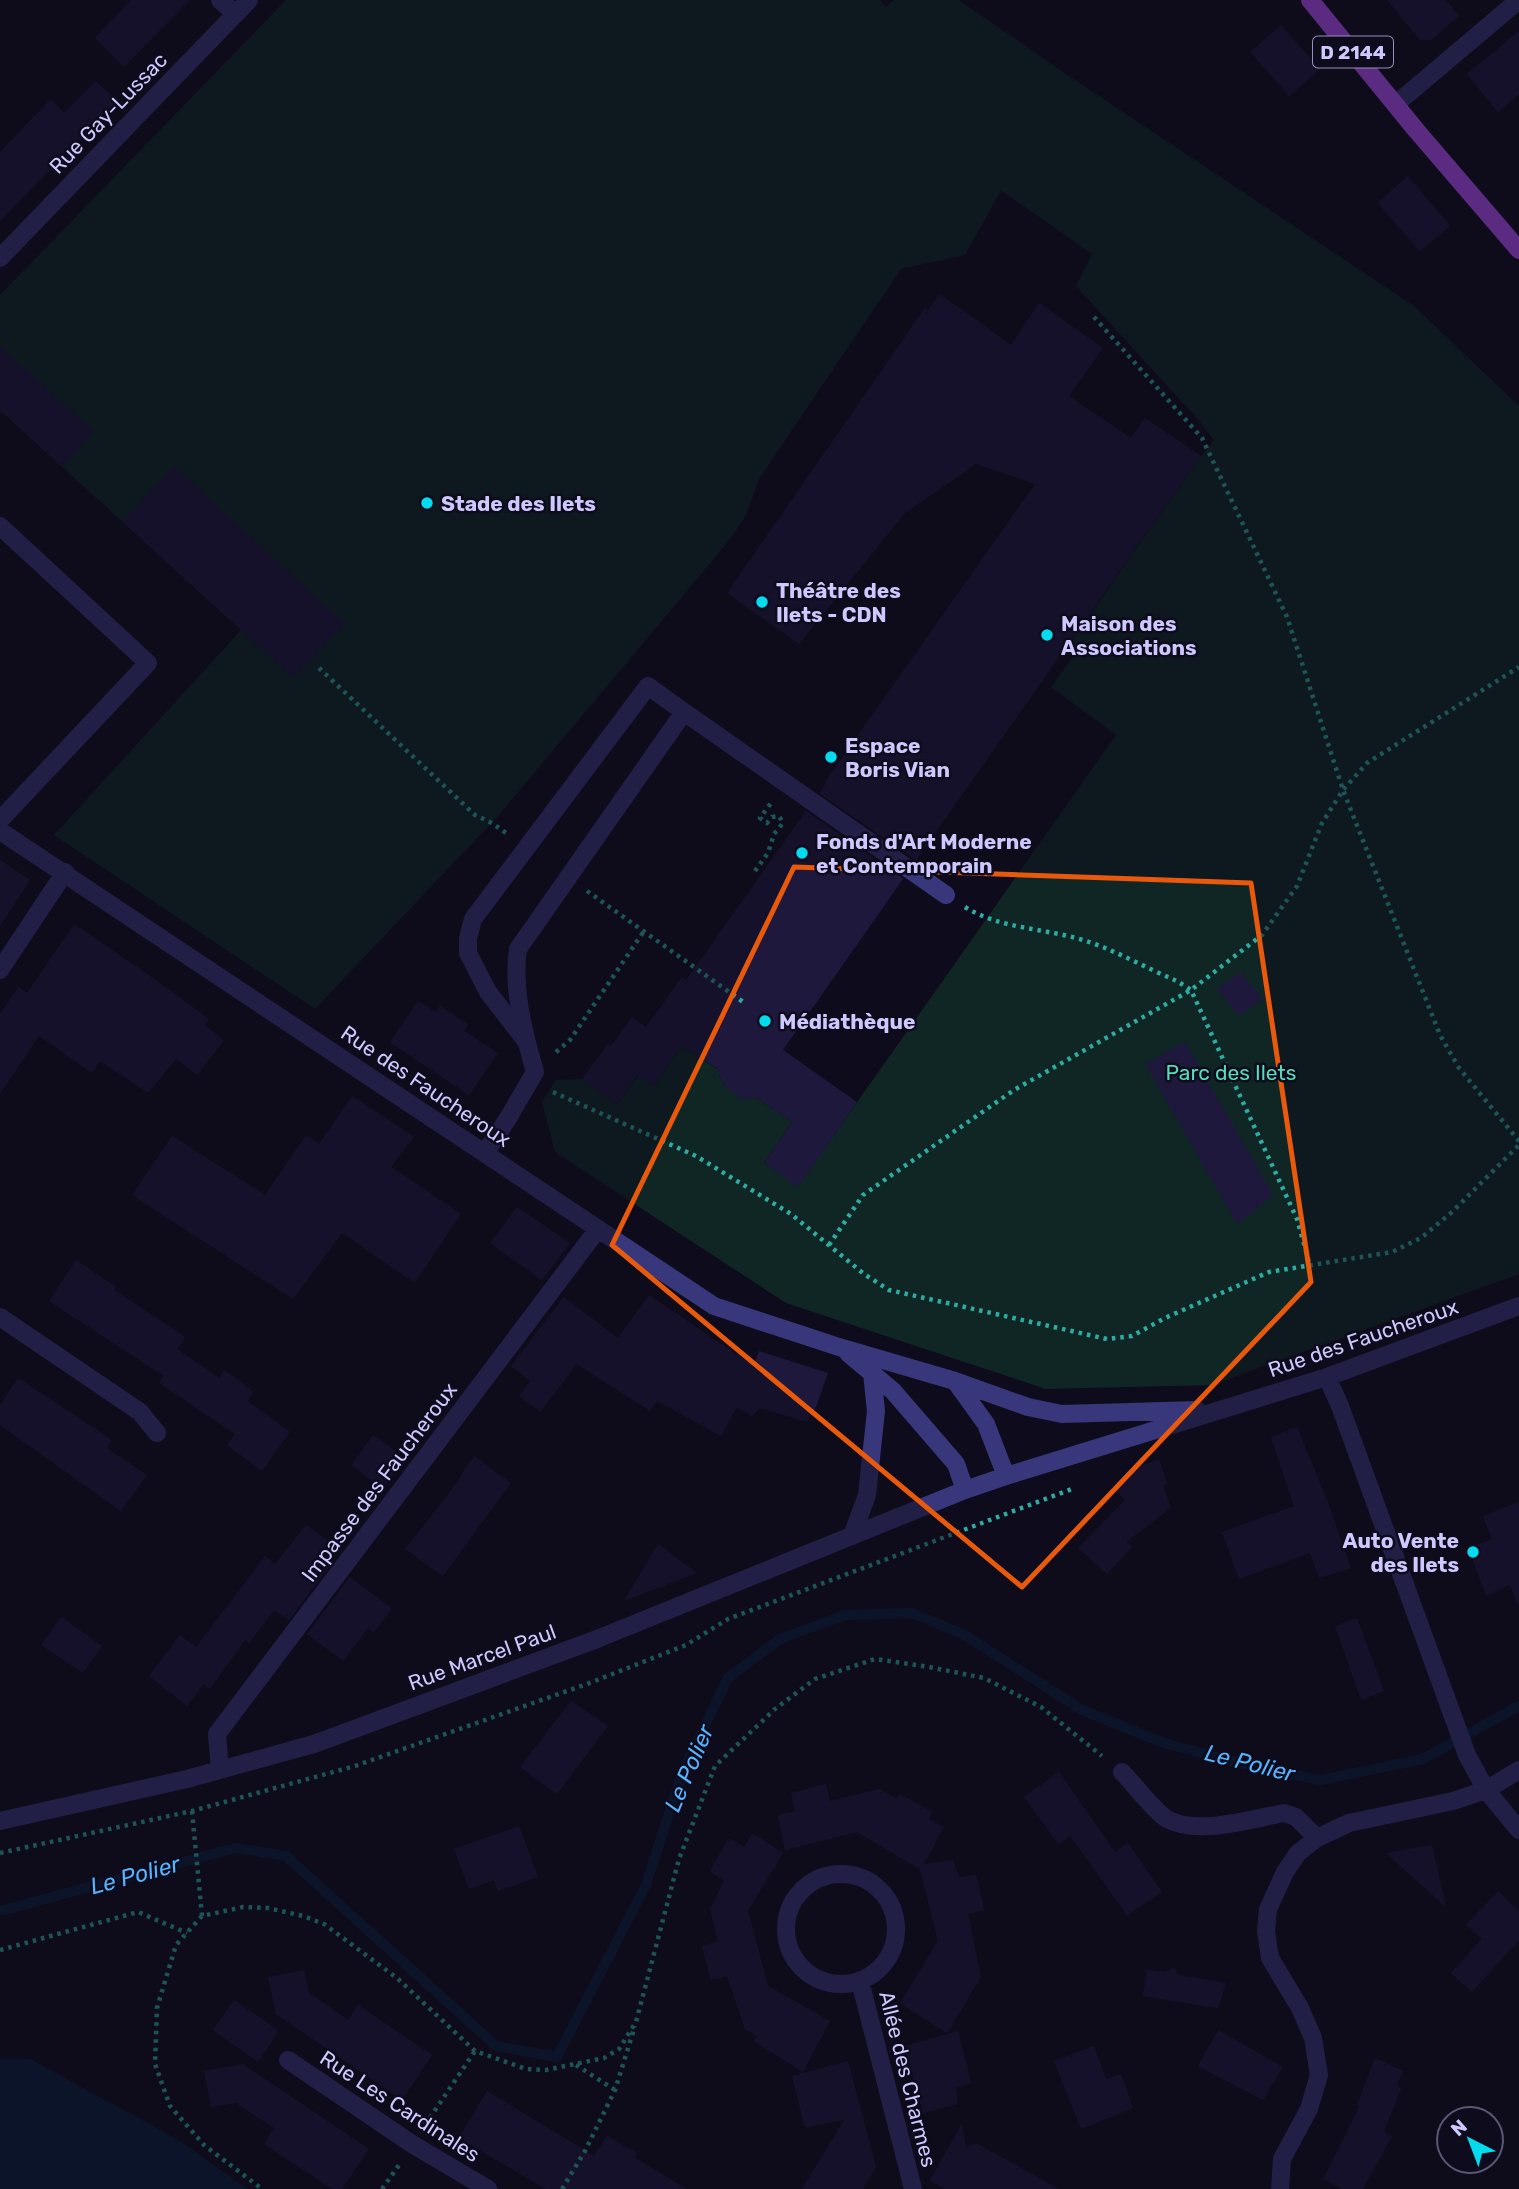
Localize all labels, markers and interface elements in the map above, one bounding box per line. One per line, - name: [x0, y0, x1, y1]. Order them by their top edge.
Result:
- road number: D 2144: [1313, 36, 1393, 68]
- street label: Rue Gay-Lussac: [44, 47, 172, 179]
- place label: Stade des Ilets: [441, 491, 596, 516]
- marker: Stade des Ilets: [419, 495, 435, 511]
- place label: Théâtre des Ilets - CDN: [776, 578, 901, 627]
- marker: Théâtre des Ilets - CDN: [754, 594, 770, 610]
- place label: Maison des Associations: [1061, 611, 1197, 660]
- marker: Maison des Associations: [1039, 627, 1055, 643]
- place label: Espace Boris Vian: [845, 733, 950, 782]
- marker: Espace Boris Vian: [823, 749, 839, 765]
- place label: Fonds d'Art Moderne et Contemporain: [816, 829, 1032, 878]
- marker: Fonds d'Art Moderne et Contemporain: [794, 845, 810, 861]
- place label: Médiathèque: [779, 1009, 916, 1034]
- marker: Médiathèque: [757, 1013, 773, 1029]
- street label: Rue des Faucheroux: [336, 1020, 516, 1152]
- park label: Parc des Ilets: [1166, 1060, 1296, 1085]
- street label: Rue des Faucheroux: [1265, 1294, 1461, 1382]
- street label: Impasse des Faucheroux: [296, 1378, 462, 1586]
- place label: Auto Vente des Ilets: [1342, 1528, 1459, 1577]
- marker: Auto Vente des Ilets: [1465, 1544, 1481, 1560]
- street label: Rue Marcel Paul: [405, 1619, 559, 1695]
- water label: Le Polier: [658, 1719, 720, 1816]
- water label: Le Polier: [1202, 1738, 1299, 1788]
- water label: Le Polier: [87, 1849, 184, 1900]
- street label: Allée des Charmes: [874, 1988, 942, 2170]
- street label: Rue Les Cardinales: [315, 2045, 485, 2167]
- north arrow: [1435, 2105, 1505, 2175]
- text: N: [1446, 2115, 1472, 2141]

